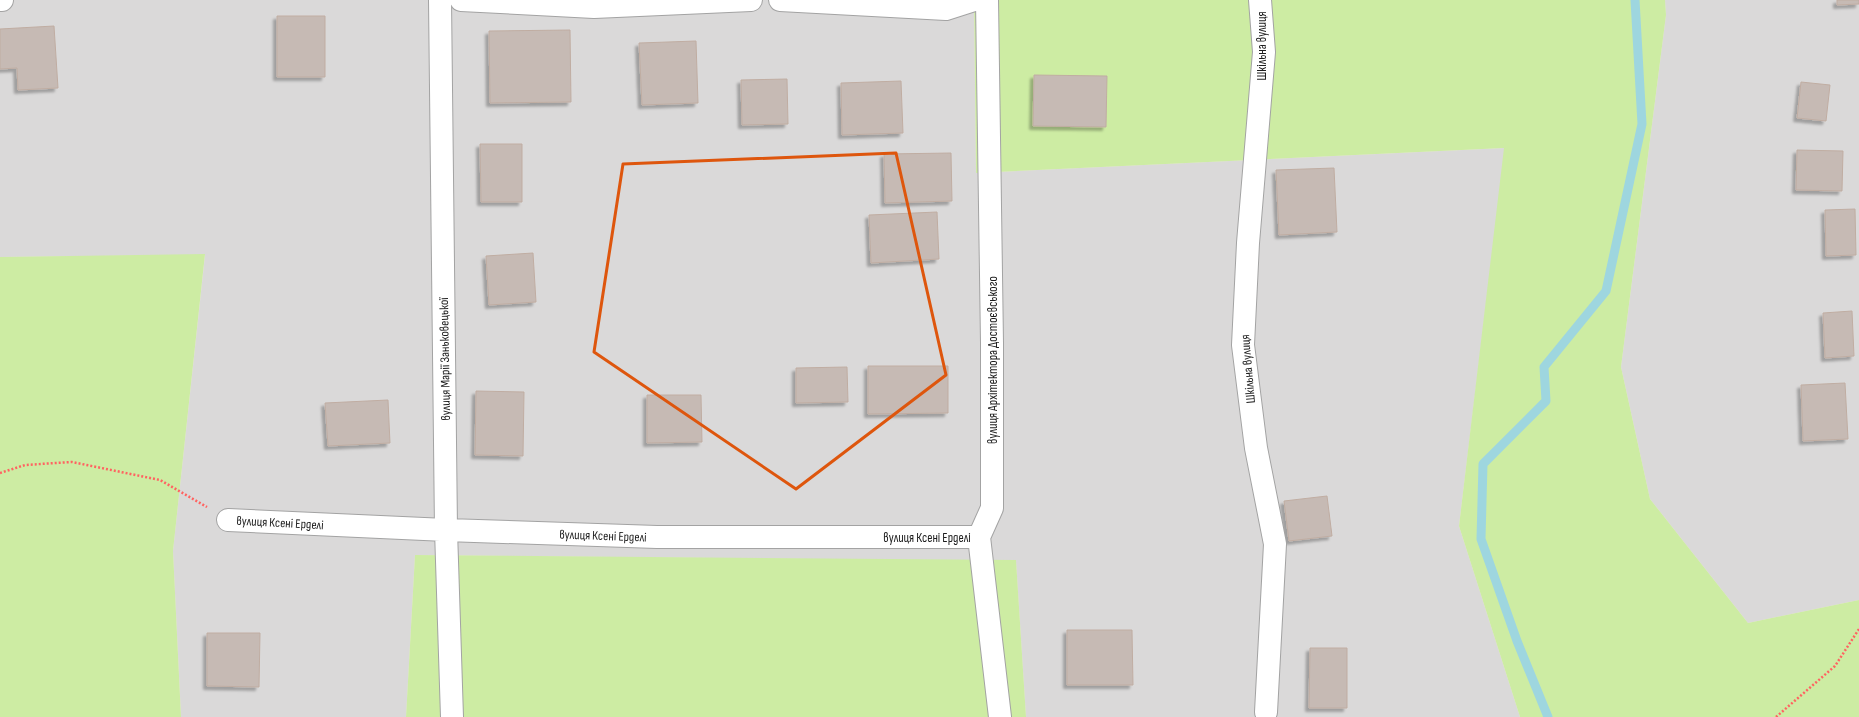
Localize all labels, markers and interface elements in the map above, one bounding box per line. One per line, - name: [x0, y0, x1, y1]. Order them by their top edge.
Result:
- street label: Шкільна вулиця: [1254, 11, 1270, 81]
- street label: вулиця Архітектора Достоєвського: [985, 276, 1001, 444]
- street label: вулиця Марії Заньковецької: [436, 297, 454, 421]
- street label: Шкільна вулиця: [1237, 334, 1259, 404]
- street label: вулиця Ксені Ерделі: [236, 513, 324, 533]
- street label: вулиця Ксені Ерделі: [559, 526, 647, 546]
- street label: вулиця Ксені Ерделі: [883, 530, 971, 546]

